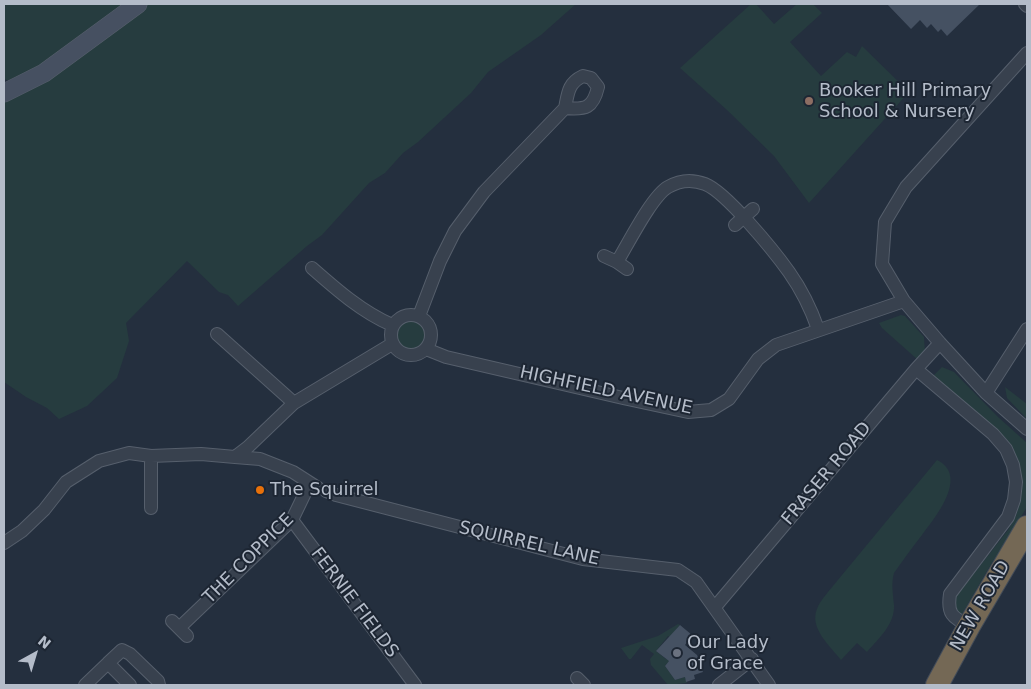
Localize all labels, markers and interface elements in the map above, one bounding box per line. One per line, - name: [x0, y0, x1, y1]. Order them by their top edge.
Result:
- place label: Booker Hill Primary School & Nursery: [819, 80, 991, 122]
- marker: Booker Hill Primary School & Nursery: [803, 95, 815, 107]
- street label: HIGHFIELD AVENUE: [518, 362, 694, 420]
- street label: FRASER ROAD: [778, 418, 876, 530]
- place label: The Squirrel: [270, 479, 379, 501]
- marker: The Squirrel: [254, 484, 266, 496]
- street label: THE COPPICE: [199, 509, 299, 609]
- street label: SQUIRREL LANE: [457, 517, 601, 571]
- street label: FERNIE FIELDS: [306, 544, 402, 662]
- street label: NEW ROAD: [946, 557, 1016, 655]
- north arrow: [10, 629, 60, 679]
- text: N: [35, 632, 54, 652]
- place label: Our Lady of Grace: [687, 632, 769, 674]
- marker: Our Lady of Grace: [671, 647, 683, 659]

